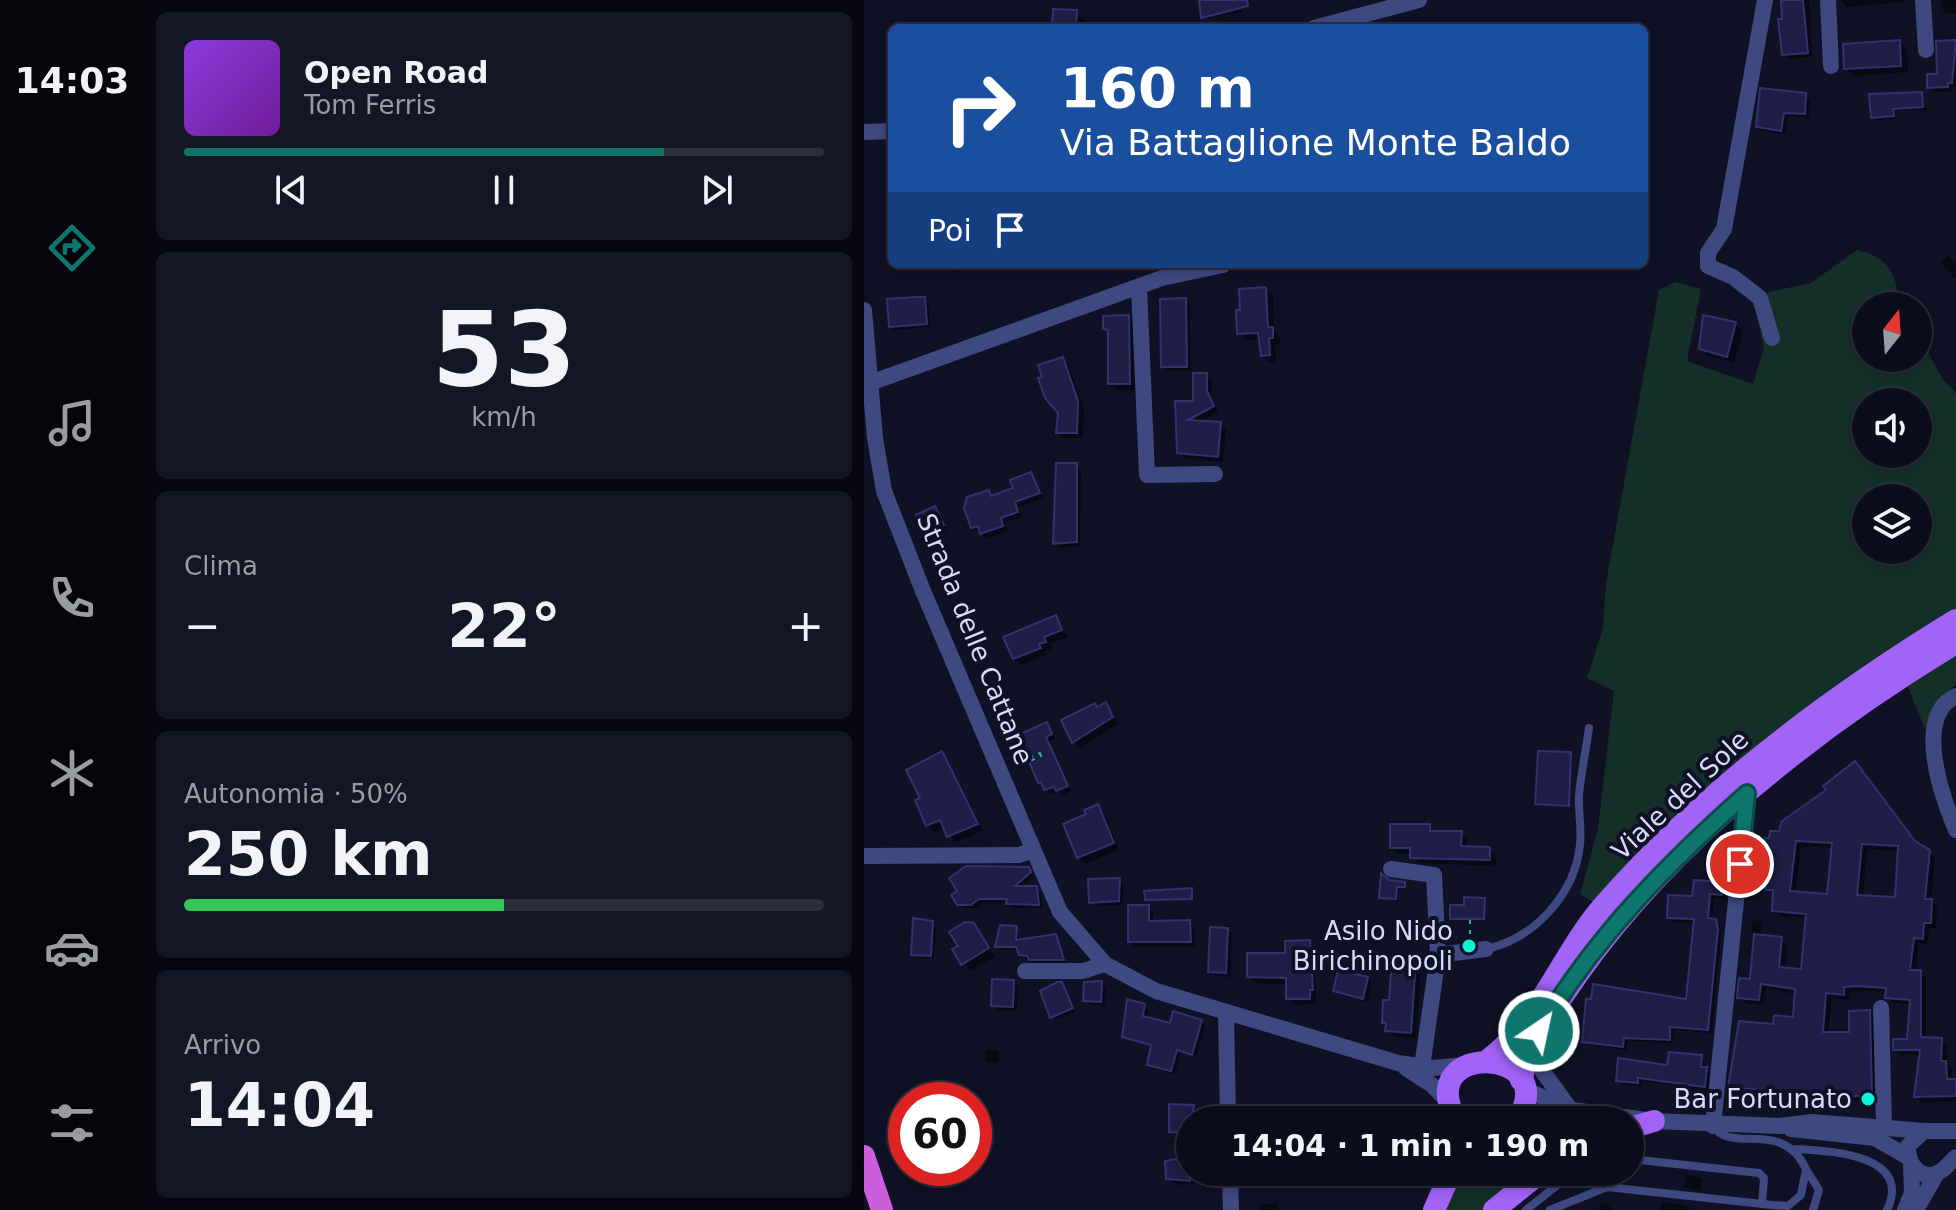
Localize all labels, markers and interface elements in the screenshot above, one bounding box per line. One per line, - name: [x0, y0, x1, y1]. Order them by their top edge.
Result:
- text: Open Road: [304, 55, 489, 90]
- text: 160 m: [1060, 55, 1255, 120]
- icon: right: [928, 56, 1032, 160]
- text: 14:03: [15, 60, 129, 101]
- text: Tom Ferris: [304, 90, 436, 120]
- text: Via Battaglione Monte Baldo: [1060, 122, 1571, 163]
- icon: previous: [269, 168, 313, 212]
- icon: pause: [482, 168, 526, 212]
- icon: next: [695, 168, 739, 212]
- icon: arrive: [988, 208, 1032, 252]
- text: Poi: [928, 213, 972, 248]
- icon: directions: [44, 220, 100, 276]
- text: 53: [432, 289, 576, 411]
- north arrow: [1852, 292, 1932, 372]
- map controls: [1852, 292, 1932, 564]
- button: sound: [1852, 388, 1932, 468]
- icon: music: [44, 395, 100, 451]
- text: km/h: [471, 402, 537, 432]
- button: layers: [1852, 484, 1932, 564]
- street label: Strada delle Cattane: [911, 509, 1039, 769]
- text: Clima: [184, 551, 258, 581]
- icon: phone: [44, 570, 100, 626]
- text: 22°: [447, 591, 561, 661]
- text: −: [184, 600, 221, 651]
- text: +: [787, 600, 824, 651]
- street label: Viale del Sole: [1606, 724, 1754, 866]
- icon: climate: [44, 745, 100, 801]
- text: Autonomia · 50%: [184, 779, 408, 809]
- text: 250 km: [184, 819, 433, 889]
- pin: [1706, 830, 1774, 898]
- icon: arrive: [1718, 842, 1762, 886]
- place label: Asilo Nido Birichinopoli: [1293, 916, 1453, 976]
- icon: car: [44, 920, 100, 976]
- marker: Asilo Nido Birichinopoli: [1460, 937, 1478, 955]
- position arrow: [1497, 989, 1581, 1073]
- text: Arrivo: [184, 1030, 261, 1060]
- text: 14:04: [184, 1070, 375, 1140]
- speed limit sign: 60: [888, 1082, 992, 1186]
- place label: Bar Fortunato: [1673, 1084, 1852, 1114]
- marker: Bar Fortunato: [1859, 1090, 1877, 1108]
- icon: filters: [44, 1095, 100, 1151]
- text: 14:04 · 1 min · 190 m: [1231, 1128, 1589, 1163]

